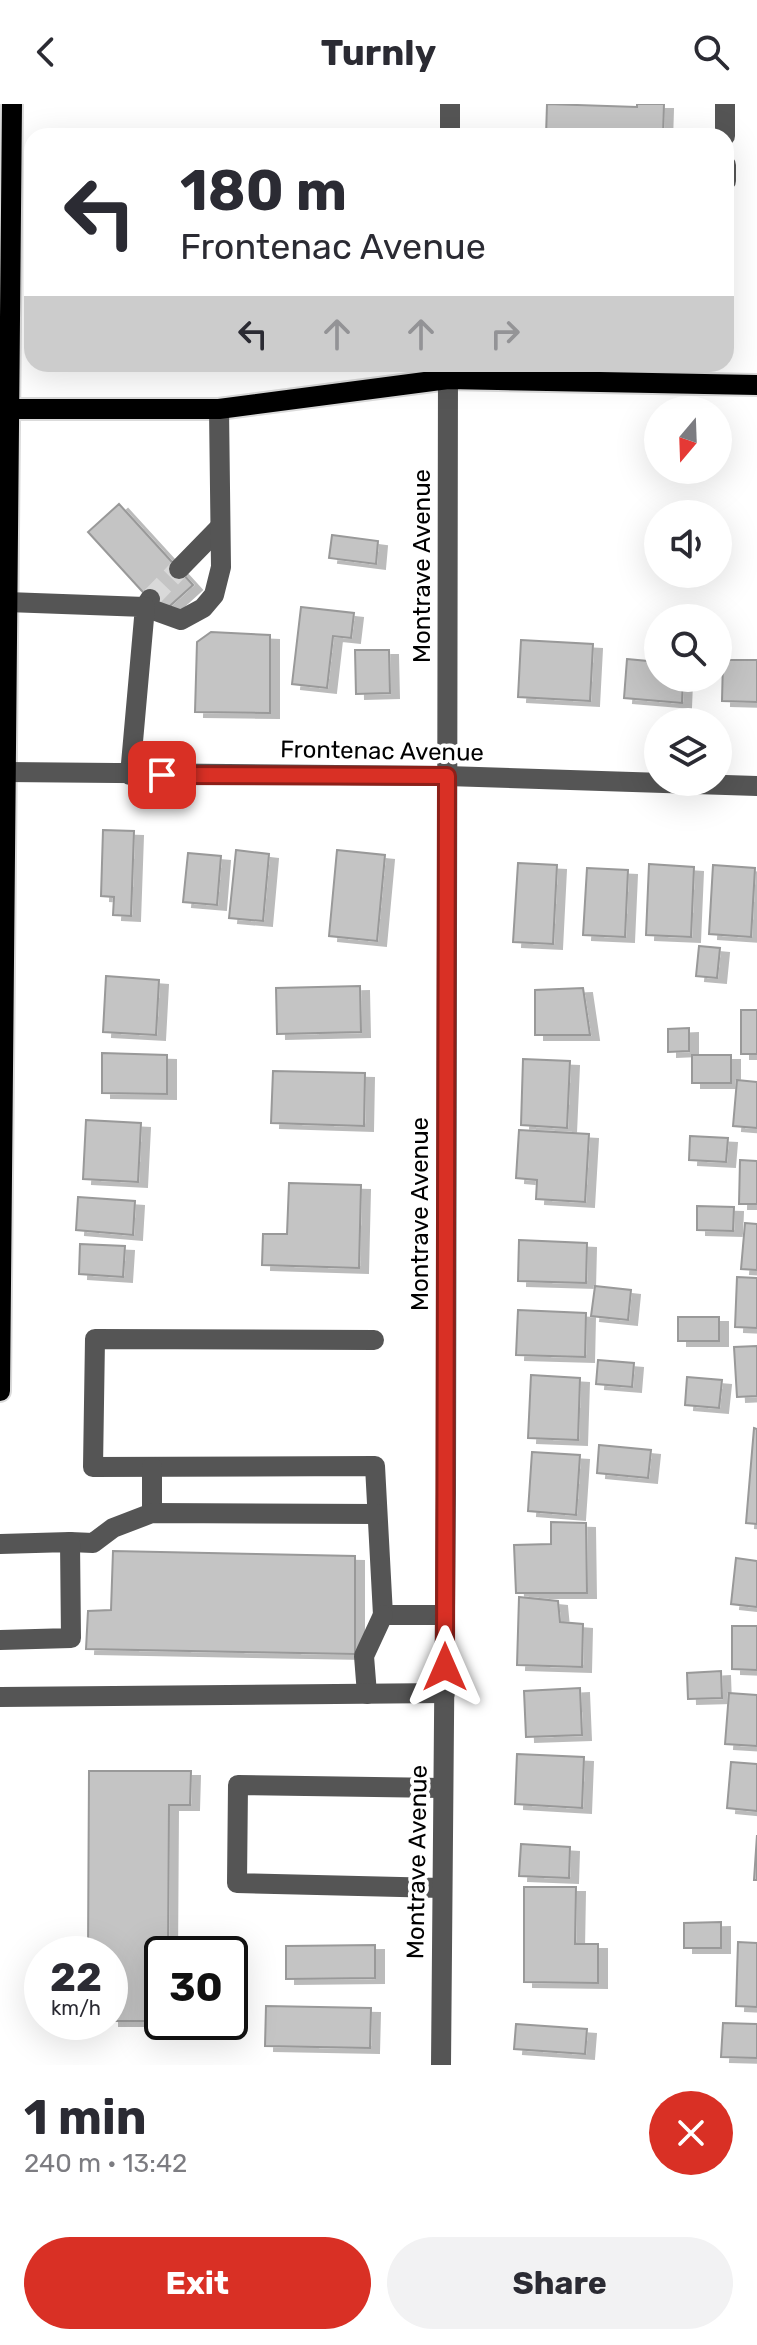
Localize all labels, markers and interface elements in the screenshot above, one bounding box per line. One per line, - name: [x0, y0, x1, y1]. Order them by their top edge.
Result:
- icon: back: [24, 30, 68, 74]
- icon: search: [689, 30, 733, 74]
- text: Turnly: [321, 31, 436, 74]
- text: 180 m: [180, 158, 347, 224]
- icon: left: [48, 160, 152, 264]
- text: Frontenac Avenue: [180, 225, 486, 268]
- icon: left: [231, 312, 275, 356]
- icon: ahead: [315, 312, 359, 356]
- icon: ahead: [399, 312, 443, 356]
- icon: right: [483, 312, 527, 356]
- north arrow: [644, 396, 732, 484]
- map controls: [644, 396, 732, 796]
- street label: Montrave Avenue: [408, 469, 436, 663]
- button: sound: [644, 500, 732, 588]
- button: search: [644, 604, 732, 692]
- button: layers: [644, 708, 732, 796]
- street label: Frontenac Avenue: [280, 735, 484, 767]
- pin: [128, 741, 196, 809]
- icon: arrive: [140, 753, 184, 797]
- street label: Montrave Avenue: [406, 1117, 434, 1311]
- position arrow: [403, 1625, 487, 1709]
- street label: Montrave Avenue: [401, 1765, 433, 1959]
- speed limit sign: 30: [144, 1936, 248, 2040]
- text: 22: [50, 1954, 102, 2001]
- text: km/h: [51, 1996, 101, 2020]
- text: 1 min: [24, 2089, 147, 2146]
- button: close: [649, 2091, 733, 2175]
- text: 240 m · 13:42: [24, 2148, 187, 2179]
- button: Exit: [24, 2237, 371, 2329]
- button: Share: [387, 2237, 733, 2329]

